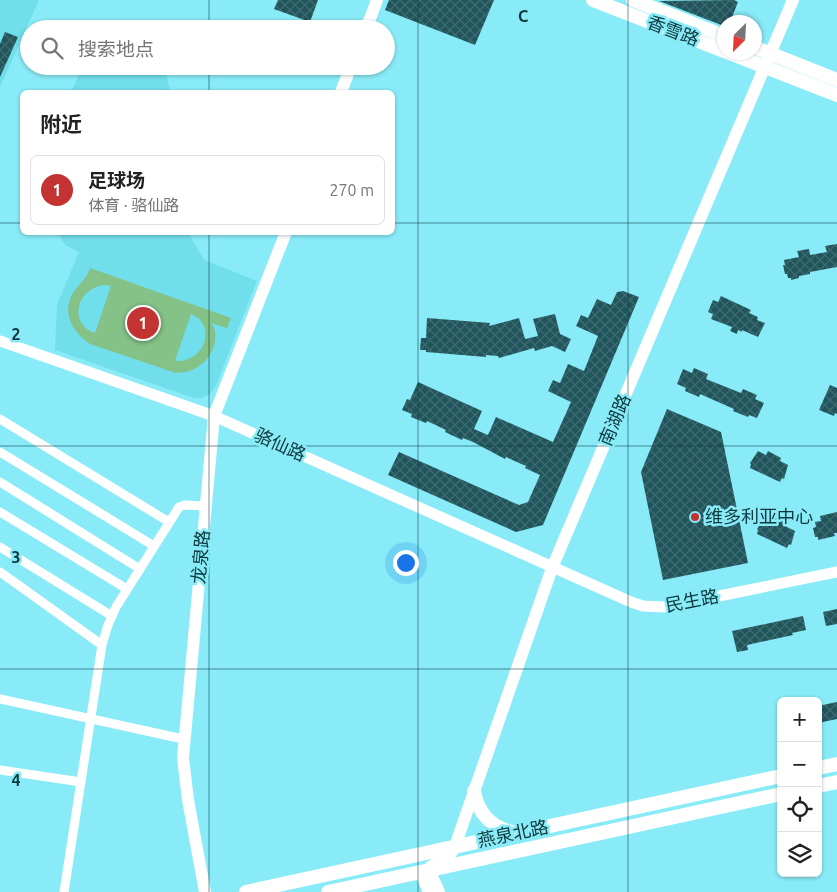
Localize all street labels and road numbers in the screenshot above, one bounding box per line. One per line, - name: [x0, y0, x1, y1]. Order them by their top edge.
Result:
- street label: 香雪路: [645, 11, 702, 49]
- street label: 南湖路: [594, 391, 634, 448]
- street label: 骆仙路: [252, 424, 309, 464]
- street label: 龙泉路: [188, 529, 212, 585]
- street label: 民生路: [663, 585, 720, 615]
- street label: 燕泉北路: [475, 816, 550, 850]

